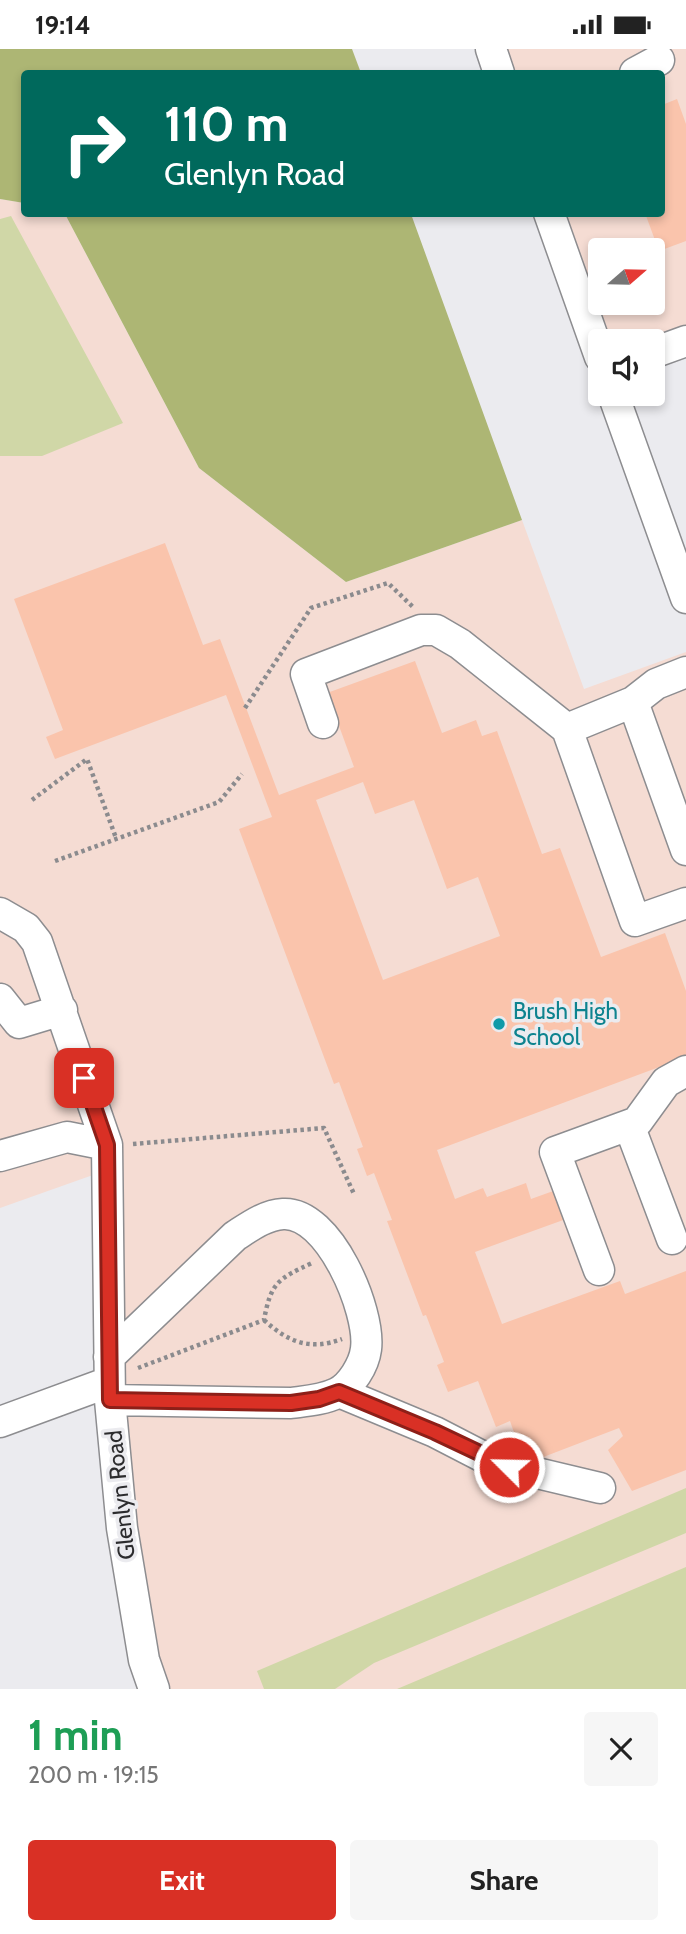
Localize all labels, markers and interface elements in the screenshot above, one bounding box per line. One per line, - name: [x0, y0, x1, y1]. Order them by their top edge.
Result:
- text: 19:14: [35, 9, 91, 41]
- text: 110 m: [164, 94, 288, 153]
- icon: right: [49, 98, 140, 189]
- text: Glenlyn Road: [164, 154, 345, 193]
- north arrow: [588, 238, 665, 315]
- map controls: [588, 238, 665, 406]
- button: sound: [588, 329, 665, 406]
- place label: Brush High School: [513, 997, 618, 1051]
- marker: Brush High School: [491, 1016, 507, 1032]
- pin: [54, 1048, 114, 1108]
- icon: arrive: [65, 1059, 103, 1097]
- street label: Glenlyn Road: [99, 1429, 141, 1561]
- position arrow: [472, 1430, 546, 1504]
- text: 1 min: [28, 1709, 123, 1761]
- button: close: [584, 1712, 658, 1786]
- text: 200 m · 19:15: [28, 1761, 159, 1789]
- button: Exit: [28, 1840, 336, 1920]
- button: Share: [350, 1840, 658, 1920]

